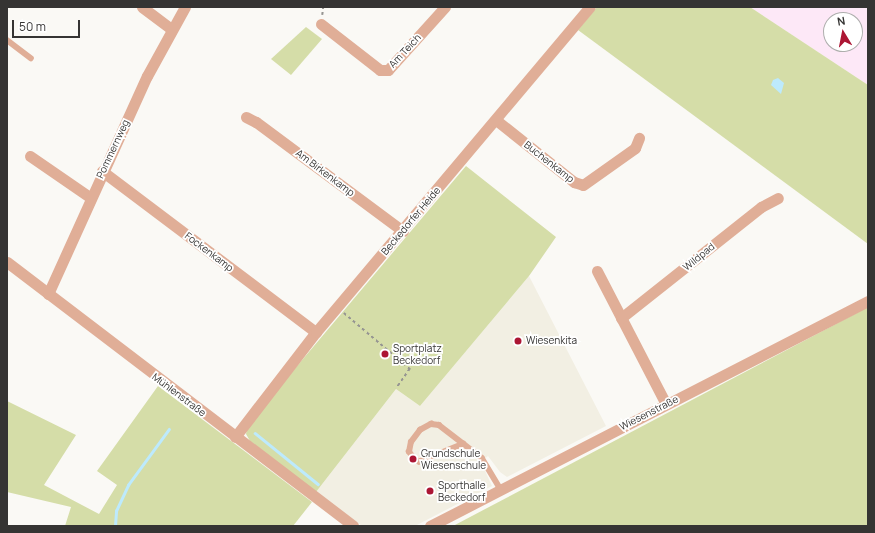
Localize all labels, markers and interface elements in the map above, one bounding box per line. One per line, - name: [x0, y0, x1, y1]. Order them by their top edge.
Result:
- scale bar: [14, 12, 82, 38]
- north arrow: [823, 12, 863, 52]
- text: N: [836, 13, 846, 29]
- text: 50 m: [19, 18, 46, 35]
- street label: Am Teich: [386, 32, 424, 70]
- street label: Pommernweg: [94, 118, 132, 180]
- street label: Buchenkamp: [522, 139, 576, 185]
- street label: Am Birkenkamp: [293, 147, 357, 199]
- street label: Beckedorfer Heide: [379, 184, 443, 258]
- street label: Fockenkamp: [182, 230, 236, 274]
- street label: Wildpad: [681, 241, 717, 273]
- place label: Wiesenkita: [526, 335, 577, 347]
- marker: Wiesenkita: [513, 336, 523, 346]
- place label: Sportplatz Beckedorf: [393, 342, 442, 366]
- marker: Sportplatz Beckedorf: [380, 349, 390, 359]
- street label: Mühlenstraße: [150, 371, 208, 419]
- street label: Wiesenstraße: [618, 393, 680, 433]
- place label: Grundschule Wiesenschule: [421, 447, 486, 470]
- marker: Grundschule Wiesenschule: [408, 454, 418, 464]
- place label: Sporthalle Beckedorf: [438, 479, 486, 502]
- marker: Sporthalle Beckedorf: [425, 486, 435, 496]

